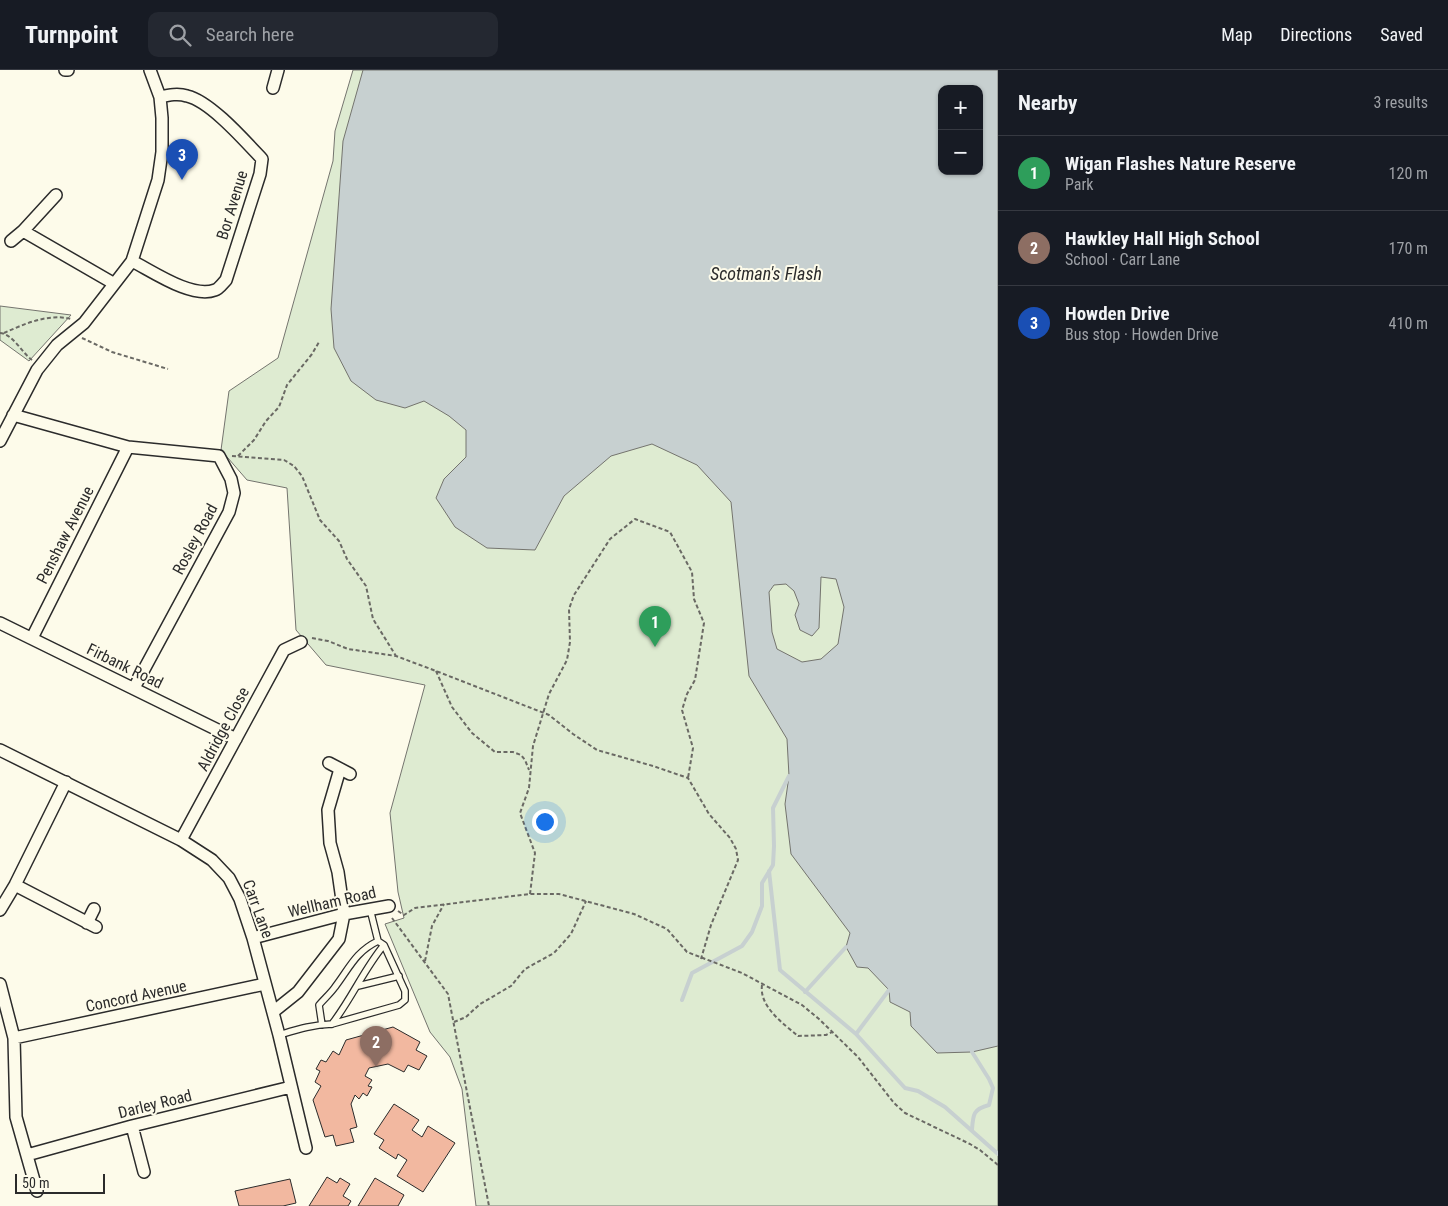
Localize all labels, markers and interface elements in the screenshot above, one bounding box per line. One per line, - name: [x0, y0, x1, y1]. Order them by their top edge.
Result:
- search box: [148, 12, 498, 57]
- text: Turnpoint: [25, 21, 118, 49]
- icon: search: [166, 21, 194, 49]
- text: Search here: [206, 23, 294, 46]
- text: Map: [1221, 24, 1252, 45]
- text: Directions: [1280, 24, 1352, 45]
- text: Saved: [1380, 24, 1423, 45]
- map controls: [938, 85, 983, 175]
- button: +: [938, 85, 983, 130]
- text: Nearby: [1018, 91, 1077, 115]
- text: 3 results: [1373, 93, 1428, 112]
- button: −: [938, 130, 983, 175]
- pin: 3: [166, 139, 198, 180]
- text: Wigan Flashes Nature Reserve: [1065, 152, 1296, 175]
- text: 1: [1030, 164, 1038, 183]
- text: 120 m: [1389, 164, 1428, 183]
- street label: Bor Avenue: [212, 168, 252, 242]
- text: Park: [1065, 175, 1094, 194]
- text: Hawkley Hall High School: [1065, 227, 1260, 250]
- text: 2: [1030, 239, 1038, 258]
- text: 170 m: [1389, 239, 1428, 258]
- text: School · Carr Lane: [1065, 250, 1180, 269]
- water label: Scotman's Flash: [710, 263, 822, 284]
- text: Howden Drive: [1065, 302, 1170, 325]
- text: 3: [1030, 314, 1038, 333]
- text: 410 m: [1389, 314, 1428, 333]
- text: Bus stop · Howden Drive: [1065, 325, 1219, 344]
- street label: Penshaw Avenue: [32, 483, 98, 587]
- street label: Rosley Road: [168, 500, 222, 578]
- pin: 1: [639, 606, 671, 647]
- street label: Firbank Road: [84, 639, 166, 693]
- street label: Aldridge Close: [193, 684, 253, 774]
- your location: [532, 809, 558, 835]
- street label: Carr Lane: [239, 877, 277, 941]
- street label: Wellham Road: [286, 883, 378, 921]
- street label: Concord Avenue: [84, 976, 188, 1016]
- pin: 2: [360, 1026, 392, 1067]
- street label: Darley Road: [116, 1086, 194, 1122]
- scale bar: [15, 1171, 105, 1194]
- text: 50 m: [22, 1175, 50, 1191]

